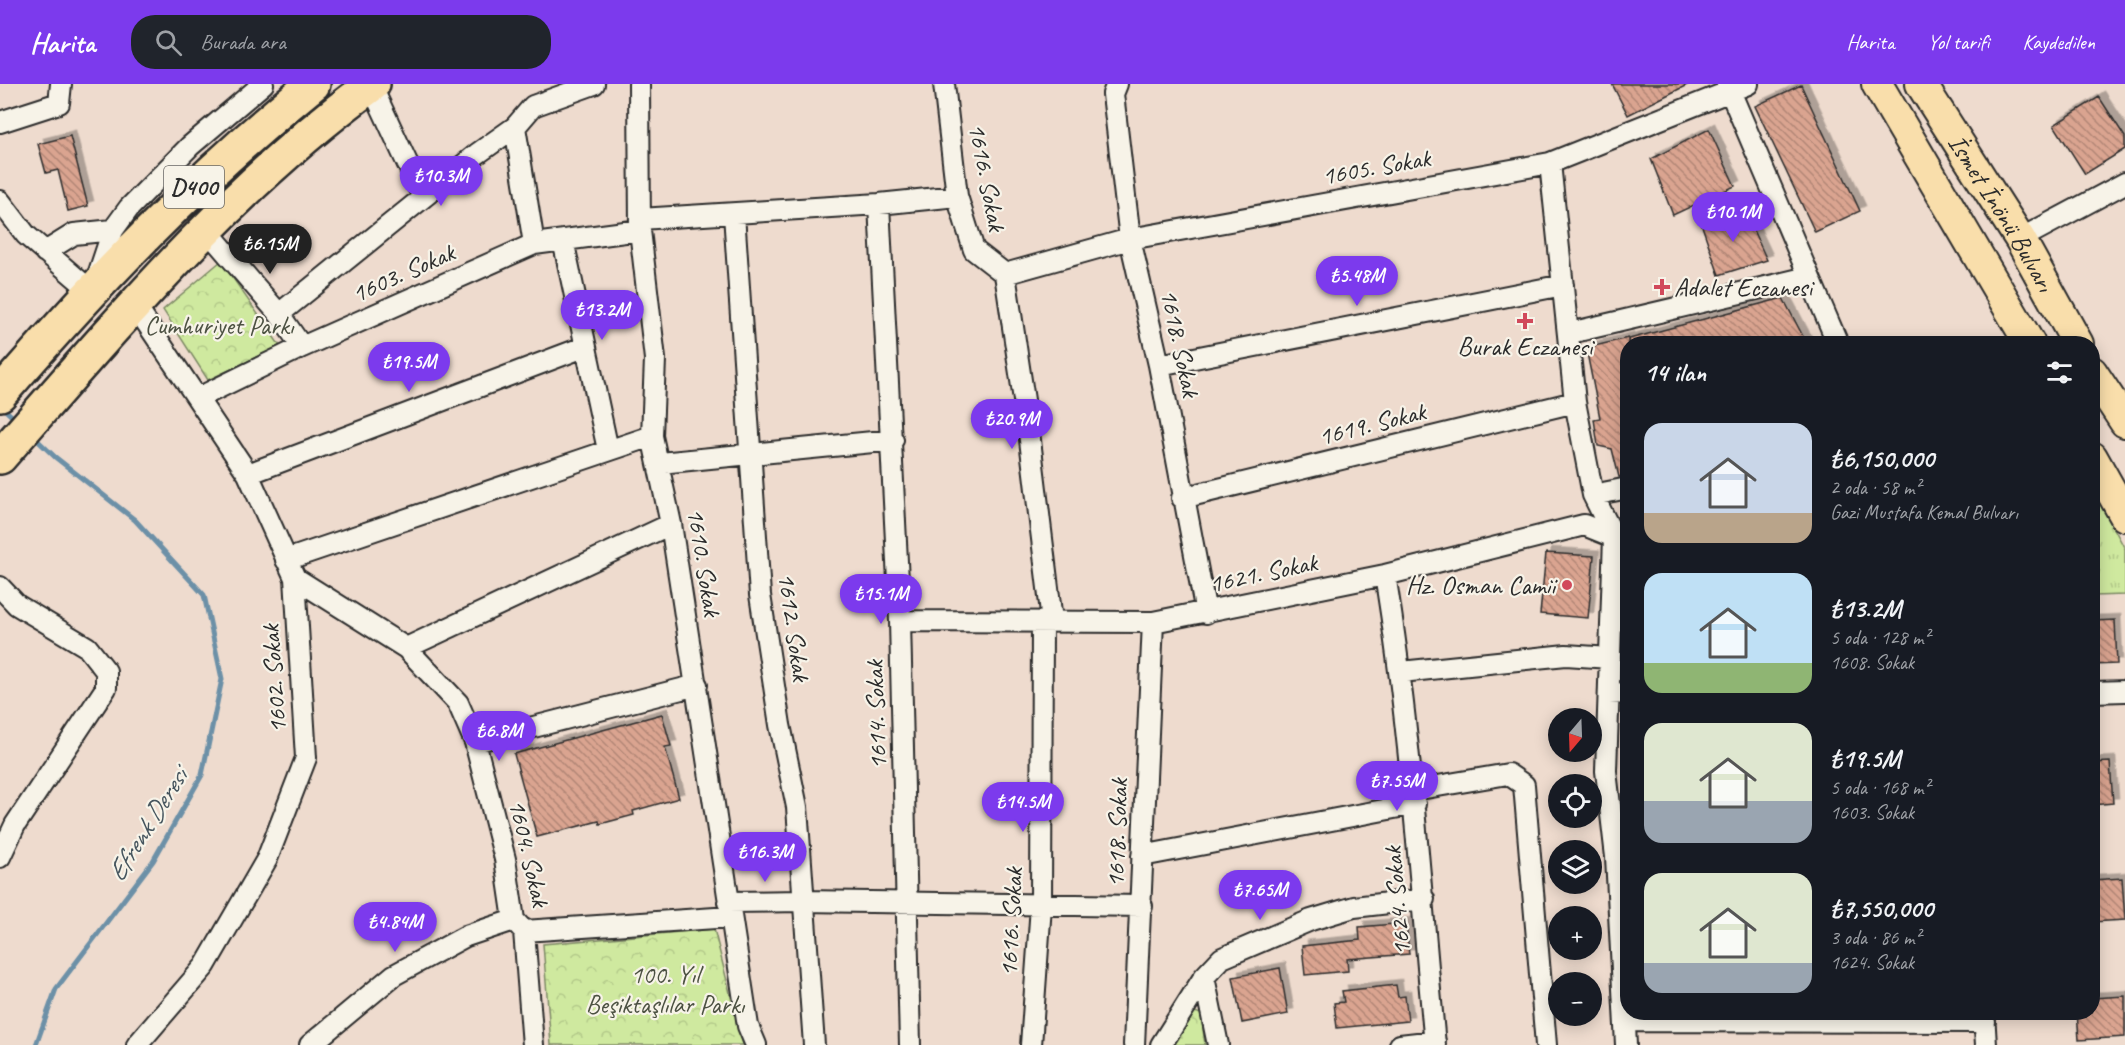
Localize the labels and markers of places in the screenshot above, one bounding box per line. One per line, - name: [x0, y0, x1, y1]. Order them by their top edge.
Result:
- pin: ₺10.3M: [392, 156, 490, 207]
- pin: ₺10.1M: [1684, 192, 1782, 243]
- pin: ₺6.15M: [221, 224, 319, 275]
- pin: ₺5.48M: [1308, 256, 1406, 307]
- place label: Adalet Eczanesi: [1674, 271, 1815, 304]
- marker: Adalet Eczanesi: [1655, 280, 1669, 294]
- pin: ₺13.2M: [553, 290, 651, 341]
- marker: Burak Eczanesi: [1518, 314, 1532, 328]
- place label: Burak Eczanesi: [1458, 330, 1596, 363]
- pin: ₺19.5M: [360, 342, 458, 393]
- pin: ₺20.9M: [963, 399, 1061, 450]
- place label: Hz. Osman Camii: [1406, 569, 1558, 602]
- pin: ₺15.1M: [832, 574, 930, 625]
- marker: Hz. Osman Camii: [1560, 578, 1574, 592]
- pin: ₺6.8M: [457, 711, 541, 762]
- pin: ₺7.55M: [1348, 761, 1446, 812]
- pin: ₺14.5M: [974, 782, 1072, 833]
- pin: ₺16.3M: [716, 832, 814, 883]
- pin: ₺7.65M: [1211, 870, 1309, 921]
- pin: ₺4.84M: [346, 902, 444, 953]

